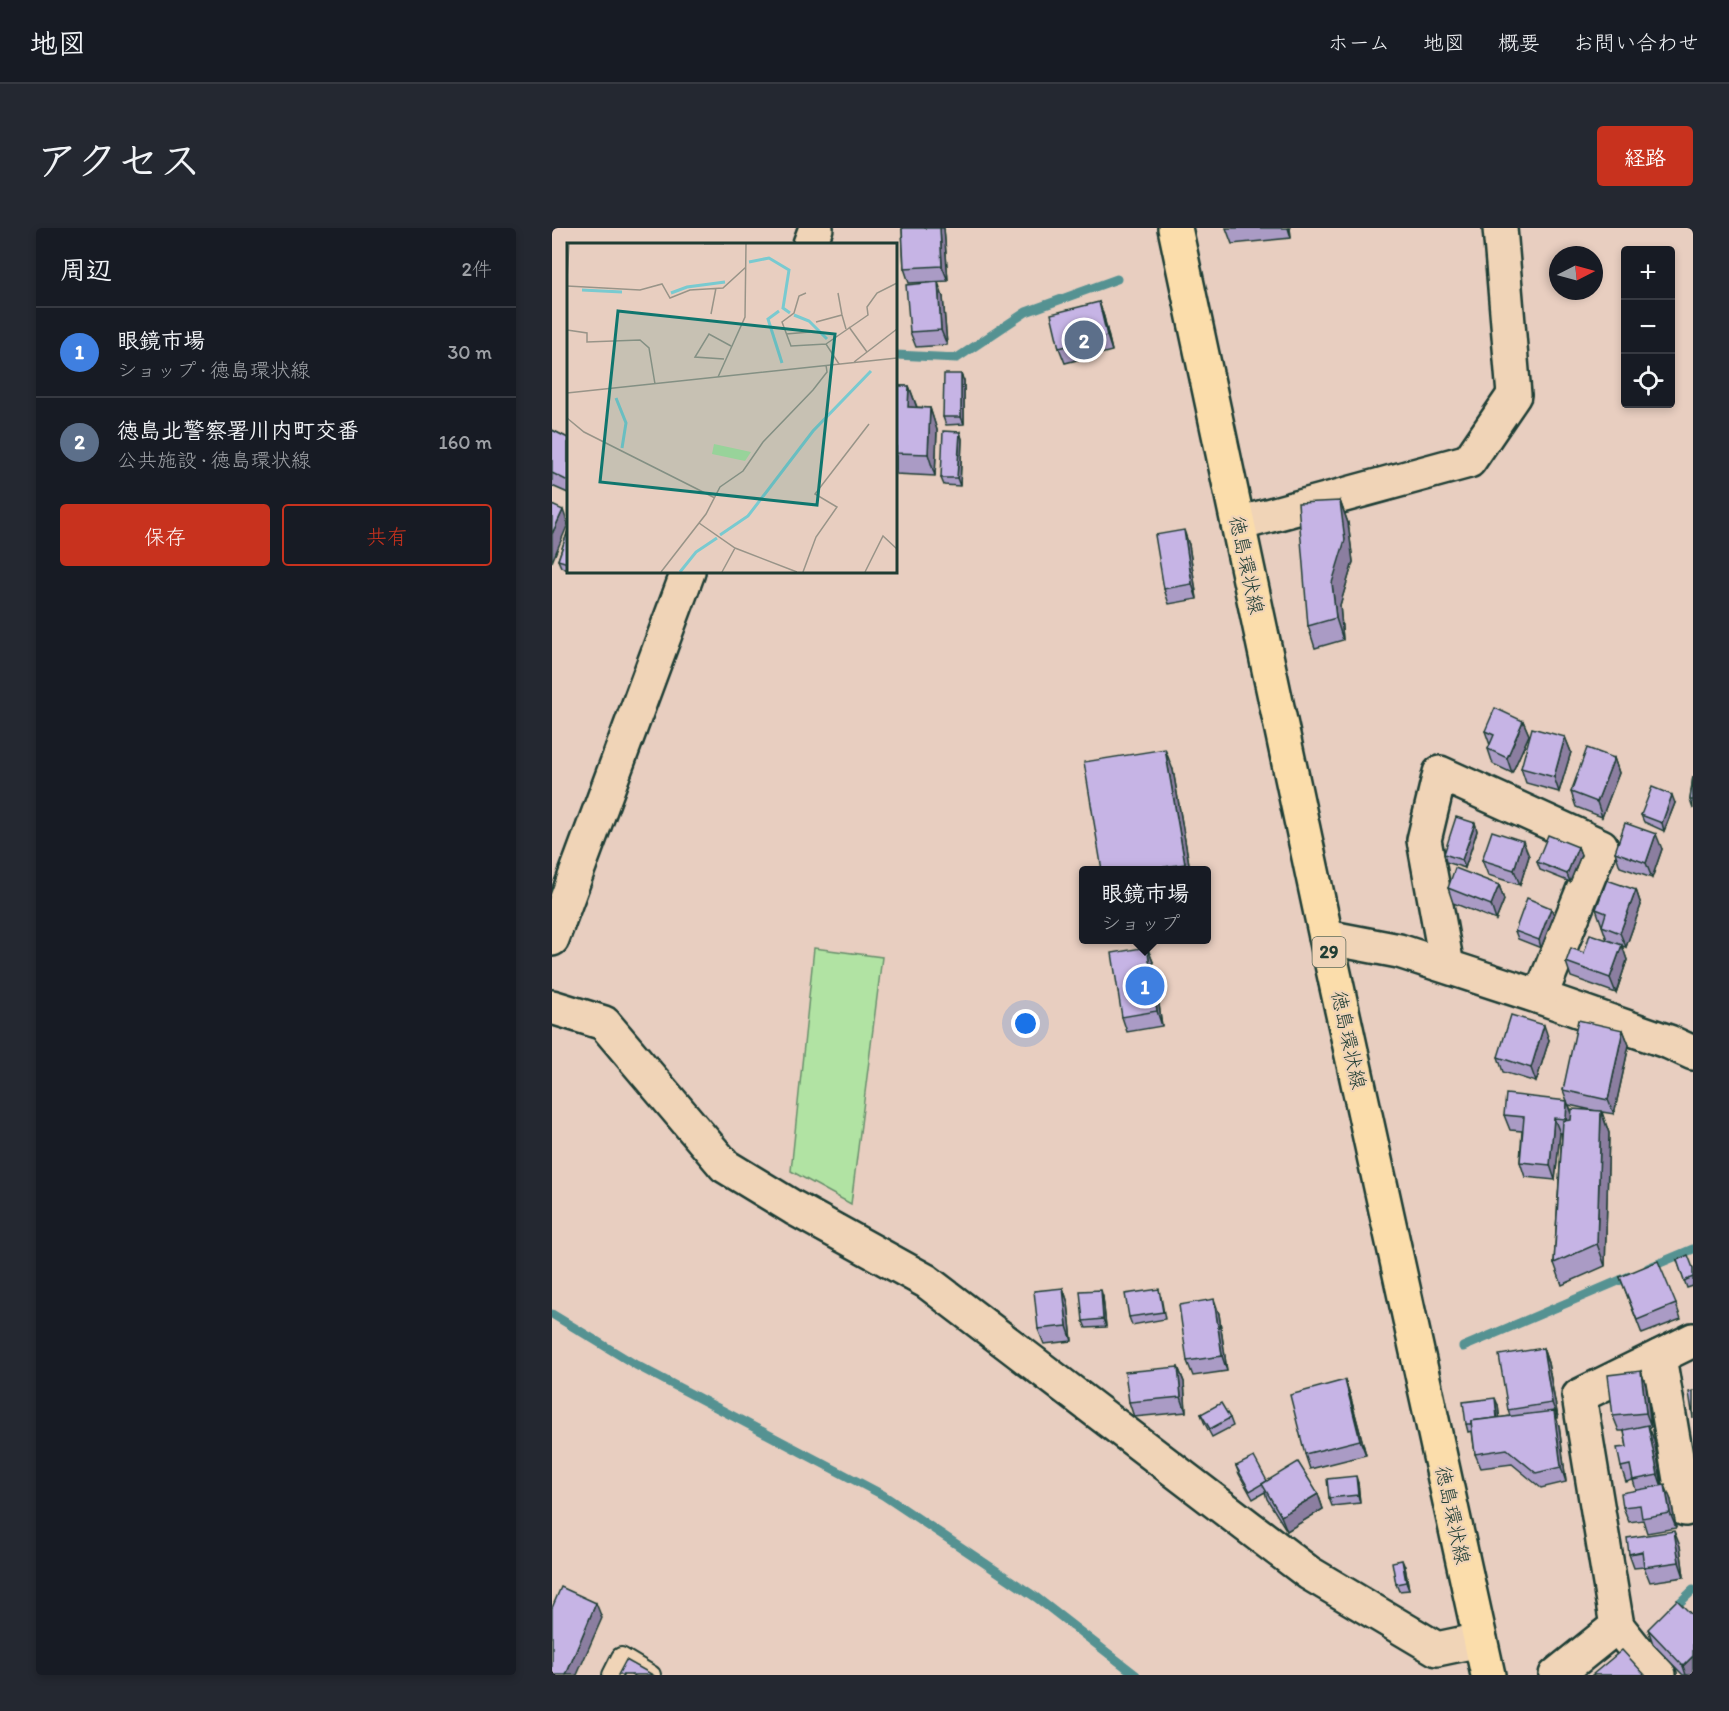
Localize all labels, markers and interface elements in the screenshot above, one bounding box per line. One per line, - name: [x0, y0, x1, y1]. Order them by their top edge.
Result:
- text: 地図: [30, 26, 86, 60]
- text: ホーム: [1328, 30, 1390, 55]
- text: 地図: [1423, 30, 1465, 55]
- text: 概要: [1498, 30, 1540, 55]
- text: お問い合わせ: [1573, 30, 1699, 55]
- button: 経路: [1597, 126, 1693, 186]
- text: アクセス: [36, 135, 201, 186]
- inset map: [567, 243, 897, 573]
- north arrow: [1549, 246, 1603, 300]
- map controls: [1621, 246, 1675, 408]
- button: +: [1621, 246, 1675, 300]
- text: 周辺: [60, 254, 112, 286]
- text: 2件: [461, 257, 492, 281]
- button: −: [1621, 300, 1675, 354]
- pin: 2: [1064, 318, 1104, 362]
- text: 眼鏡市場: [117, 327, 205, 354]
- text: 1: [75, 340, 84, 364]
- text: 30 m: [447, 340, 492, 364]
- button: locate: [1621, 354, 1675, 408]
- text: ショップ · 徳島環状線: [117, 358, 310, 382]
- text: 徳島北警察署川内町交番: [117, 417, 359, 444]
- text: 2: [74, 430, 85, 454]
- text: 160 m: [439, 430, 492, 454]
- text: 公共施設 · 徳島環状線: [117, 448, 311, 472]
- button: 保存: [60, 504, 270, 566]
- button: 共有: [282, 504, 492, 566]
- street label: 徳島環状線: [1225, 514, 1269, 616]
- popup: [1079, 866, 1211, 944]
- text: 眼鏡市場: [1101, 880, 1189, 907]
- text: ショップ: [1101, 911, 1180, 935]
- road number: 29: [1312, 937, 1346, 967]
- pin: 1: [1126, 964, 1164, 1008]
- street label: 徳島環状線: [1327, 989, 1371, 1091]
- your location: [1011, 1009, 1040, 1038]
- street label: 徳島環状線: [1431, 1464, 1475, 1566]

